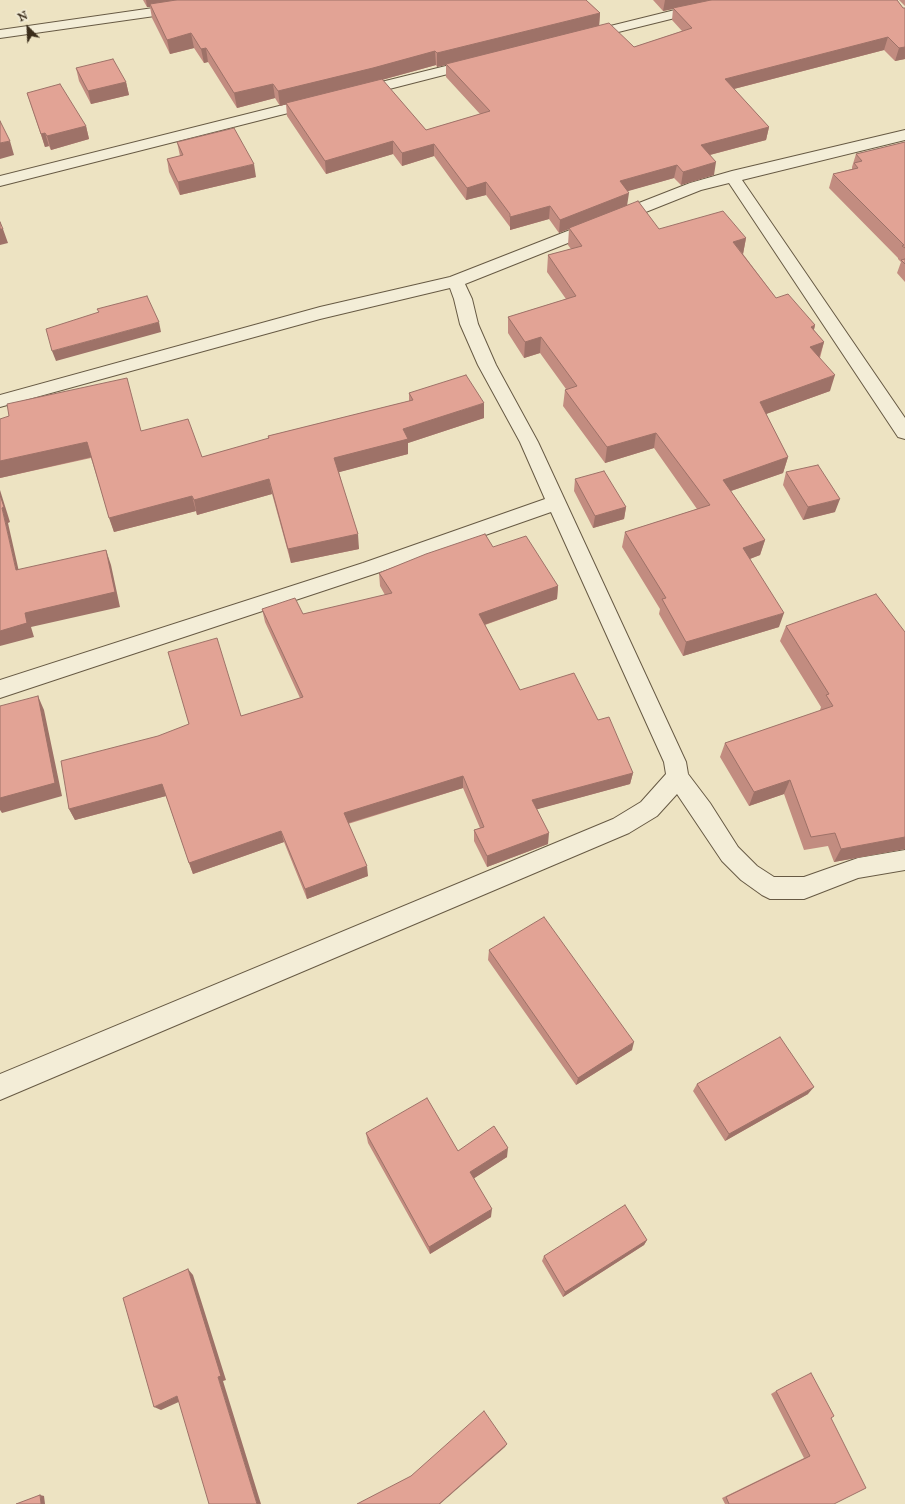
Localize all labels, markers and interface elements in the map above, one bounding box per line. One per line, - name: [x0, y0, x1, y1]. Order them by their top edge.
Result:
- north arrow: [8, 8, 48, 48]
- text: N: [16, 9, 30, 24]

